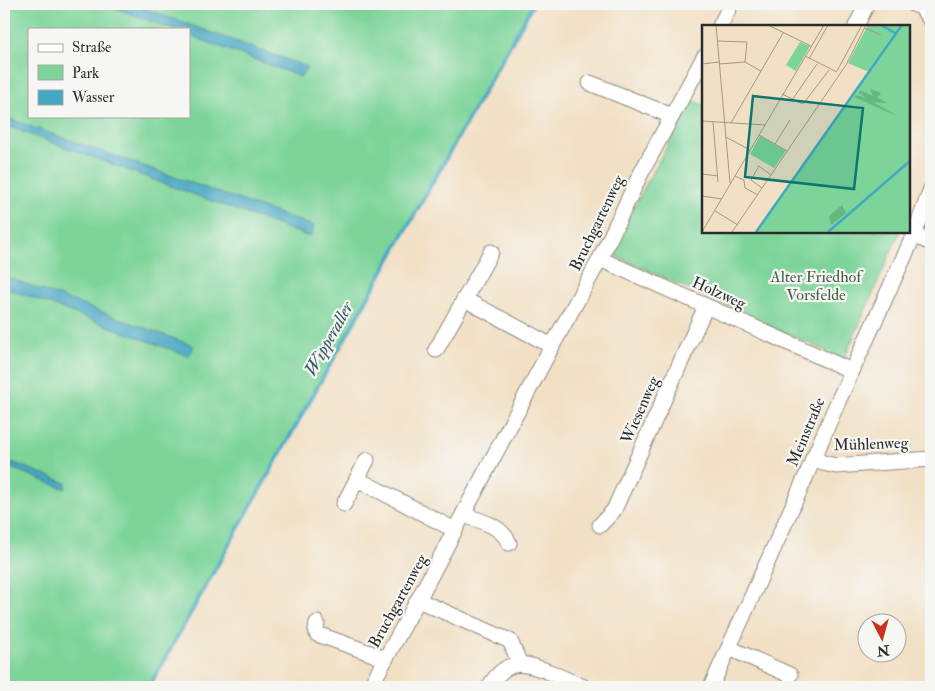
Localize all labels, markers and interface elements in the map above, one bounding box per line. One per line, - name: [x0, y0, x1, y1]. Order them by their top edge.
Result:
- inset map: [702, 25, 910, 232]
- legend: [28, 28, 190, 118]
- text: Straße: [72, 38, 111, 57]
- text: Park: [72, 64, 99, 83]
- text: Wasser: [71, 88, 115, 107]
- street label: Bruchgartenweg: [565, 171, 629, 274]
- park label: Alter Friedhof Vorsfelde: [770, 267, 864, 305]
- street label: Holzweg: [689, 272, 750, 314]
- water label: Wipperaller: [299, 297, 359, 380]
- street label: Wiesenweg: [616, 372, 664, 448]
- street label: Meinstraße: [783, 394, 830, 469]
- street label: Mühlenweg: [833, 433, 910, 455]
- street label: Bruchgartenweg: [364, 550, 433, 651]
- north arrow: [858, 614, 908, 664]
- text: N: [876, 641, 891, 660]

